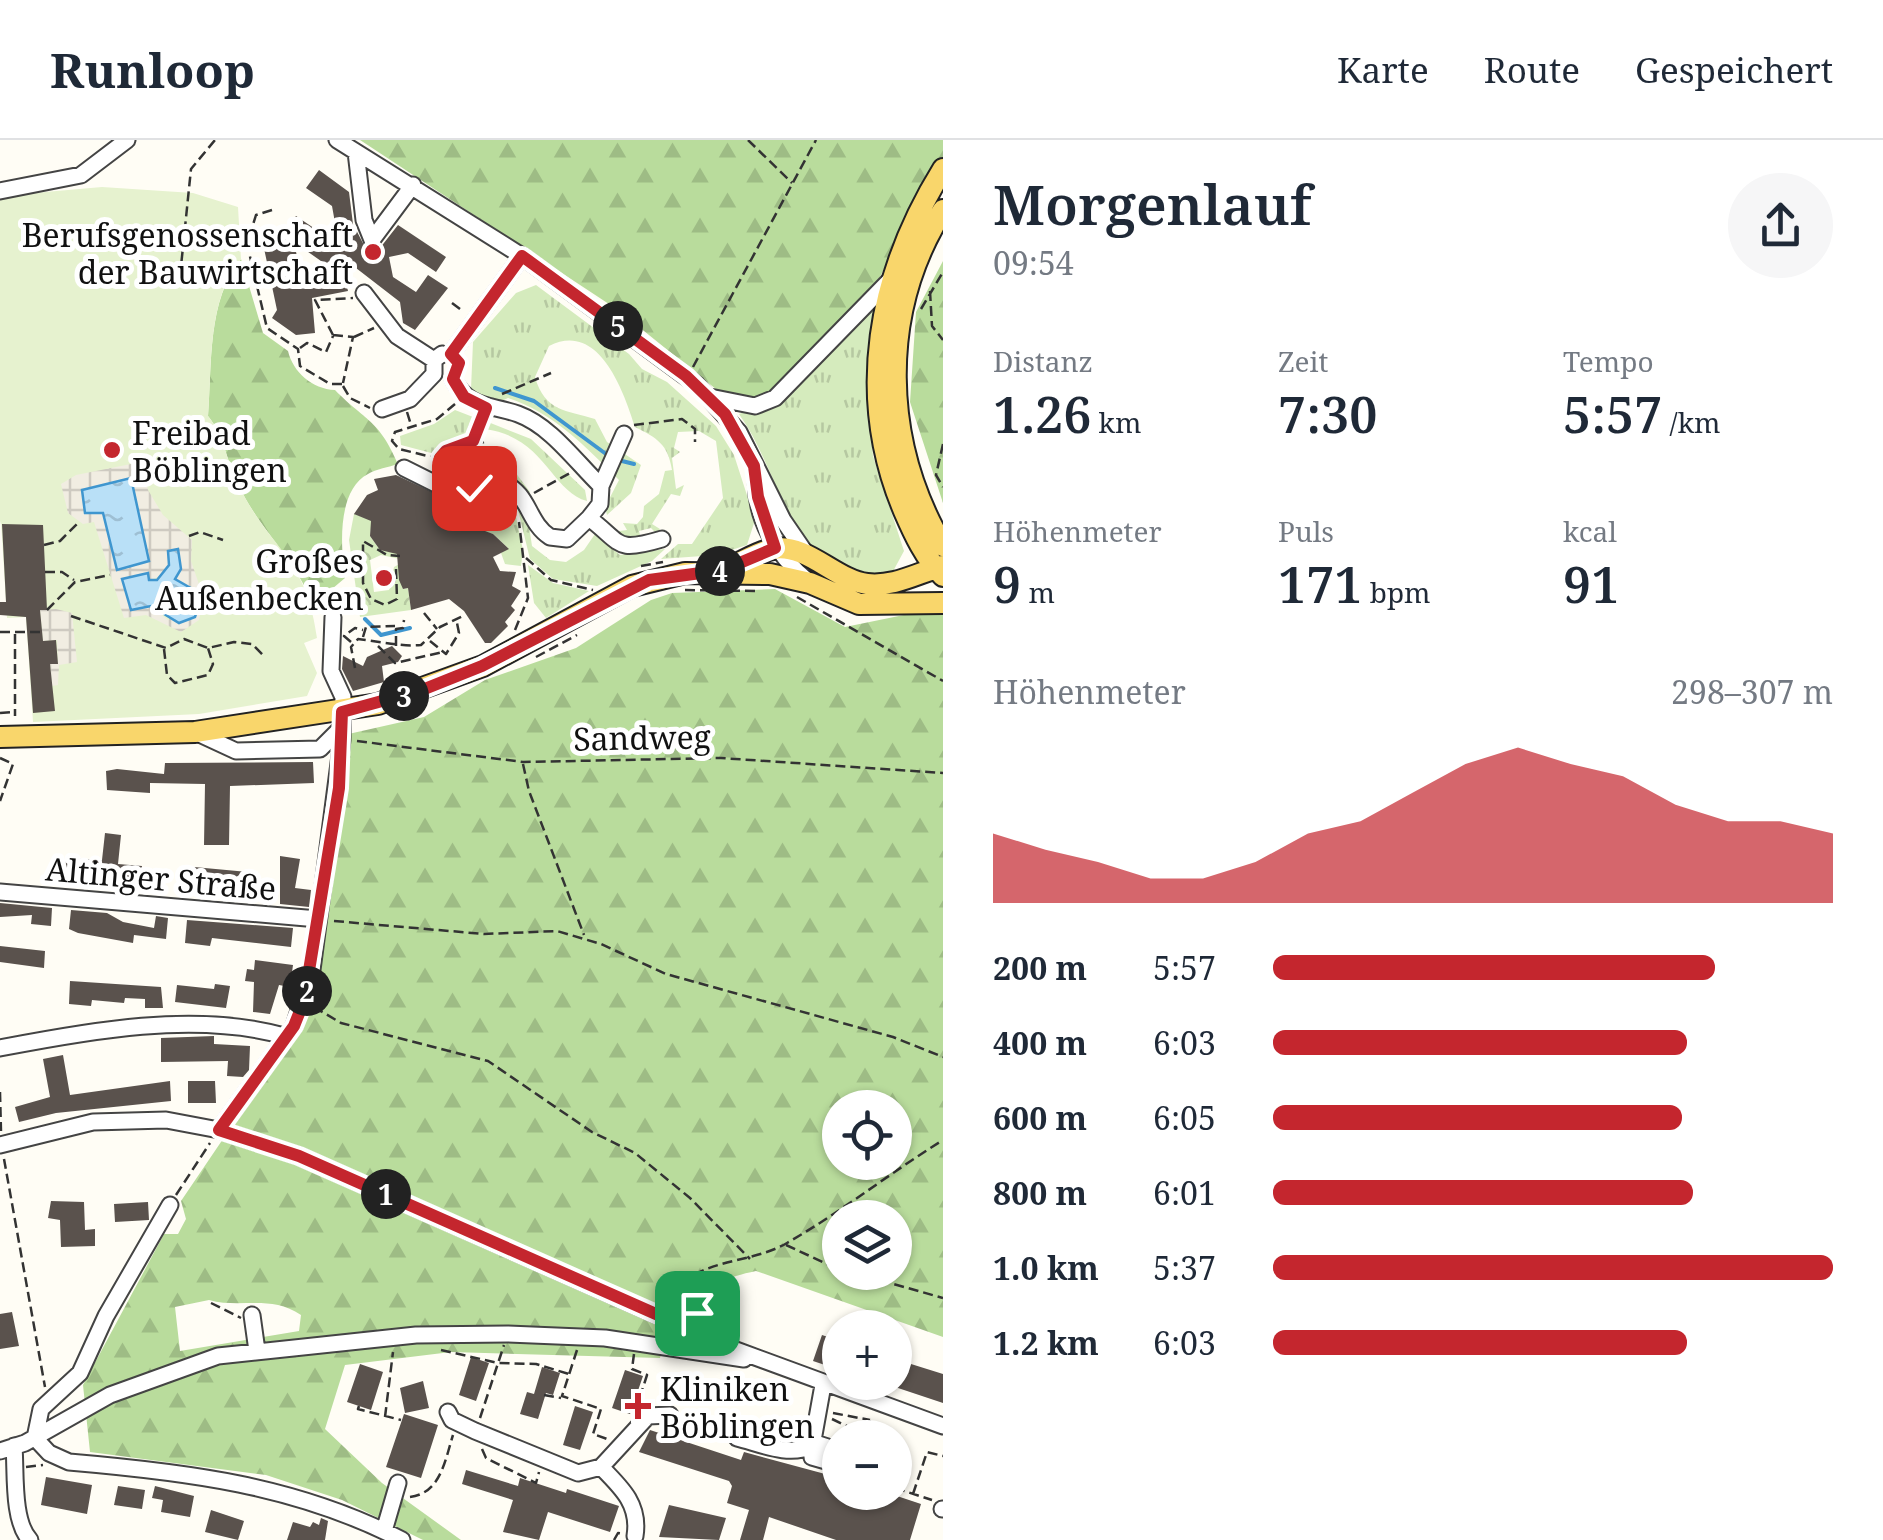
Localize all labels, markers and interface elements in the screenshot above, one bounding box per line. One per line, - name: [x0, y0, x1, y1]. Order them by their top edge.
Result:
- text: Runloop: [50, 37, 255, 102]
- text: Karte: [1337, 46, 1429, 93]
- text: Route: [1484, 46, 1580, 93]
- text: Gespeichert: [1635, 46, 1833, 93]
- text: Morgenlauf: [993, 166, 1311, 241]
- button: share: [1728, 173, 1833, 278]
- place label: Berufsgenossenschaft der Bauwirtschaft: [22, 213, 353, 293]
- marker: Berufsgenossenschaft der Bauwirtschaft: [362, 241, 384, 263]
- text: 09:54: [993, 241, 1074, 284]
- pin: 5: [593, 301, 643, 351]
- text: 5: [610, 307, 626, 345]
- text: Distanz: [993, 342, 1093, 380]
- text: Zeit: [1278, 342, 1328, 380]
- text: Tempo: [1563, 342, 1654, 380]
- text: 1.26: [993, 380, 1091, 448]
- text: 7:30: [1278, 380, 1377, 448]
- text: 5:57: [1563, 380, 1662, 448]
- text: km: [1091, 403, 1141, 441]
- text: /km: [1662, 403, 1721, 441]
- place label: Freibad Böblingen: [132, 411, 287, 491]
- marker: Freibad Böblingen: [101, 439, 123, 461]
- pin: [432, 446, 517, 531]
- icon: check: [447, 461, 502, 516]
- text: Höhenmeter: [993, 512, 1162, 550]
- text: Puls: [1278, 512, 1334, 550]
- text: kcal: [1563, 512, 1617, 550]
- place label: Großes Außenbecken: [155, 539, 364, 619]
- pin: 4: [695, 546, 745, 596]
- text: 9: [993, 550, 1021, 618]
- text: 171: [1278, 550, 1362, 618]
- text: 91: [1563, 550, 1619, 618]
- text: 4: [712, 552, 728, 590]
- marker: Großes Außenbecken: [373, 567, 395, 589]
- text: m: [1021, 573, 1055, 611]
- text: bpm: [1362, 573, 1431, 611]
- text: Höhenmeter: [993, 670, 1186, 713]
- text: 298–307 m: [1671, 670, 1833, 713]
- pin: 3: [379, 671, 429, 721]
- text: 3: [396, 677, 412, 715]
- street label: Sandweg: [573, 714, 711, 760]
- street label: Altinger Straße: [44, 847, 278, 909]
- text: 200 m: [993, 946, 1087, 989]
- text: 5:57: [1153, 946, 1216, 989]
- pin: 2: [282, 966, 332, 1016]
- text: 2: [299, 972, 315, 1010]
- text: 400 m: [993, 1021, 1087, 1064]
- text: 6:03: [1153, 1021, 1216, 1064]
- map controls: [822, 1090, 912, 1510]
- button: locate: [822, 1090, 912, 1180]
- text: 600 m: [993, 1096, 1087, 1139]
- text: 6:05: [1153, 1096, 1216, 1139]
- pin: 1: [361, 1169, 411, 1219]
- text: 800 m: [993, 1171, 1087, 1214]
- text: 6:01: [1153, 1171, 1216, 1214]
- text: 1: [378, 1175, 394, 1213]
- button: layers: [822, 1200, 912, 1290]
- text: 1.0 km: [993, 1246, 1099, 1289]
- text: 5:37: [1153, 1246, 1216, 1289]
- pin: [655, 1271, 740, 1356]
- icon: arrive: [670, 1286, 725, 1341]
- button: +: [822, 1310, 912, 1400]
- text: 1.2 km: [993, 1321, 1099, 1364]
- text: 6:03: [1153, 1321, 1216, 1364]
- place label: Kliniken Böblingen: [660, 1367, 815, 1447]
- marker: Kliniken Böblingen: [625, 1393, 651, 1419]
- button: −: [822, 1420, 912, 1510]

